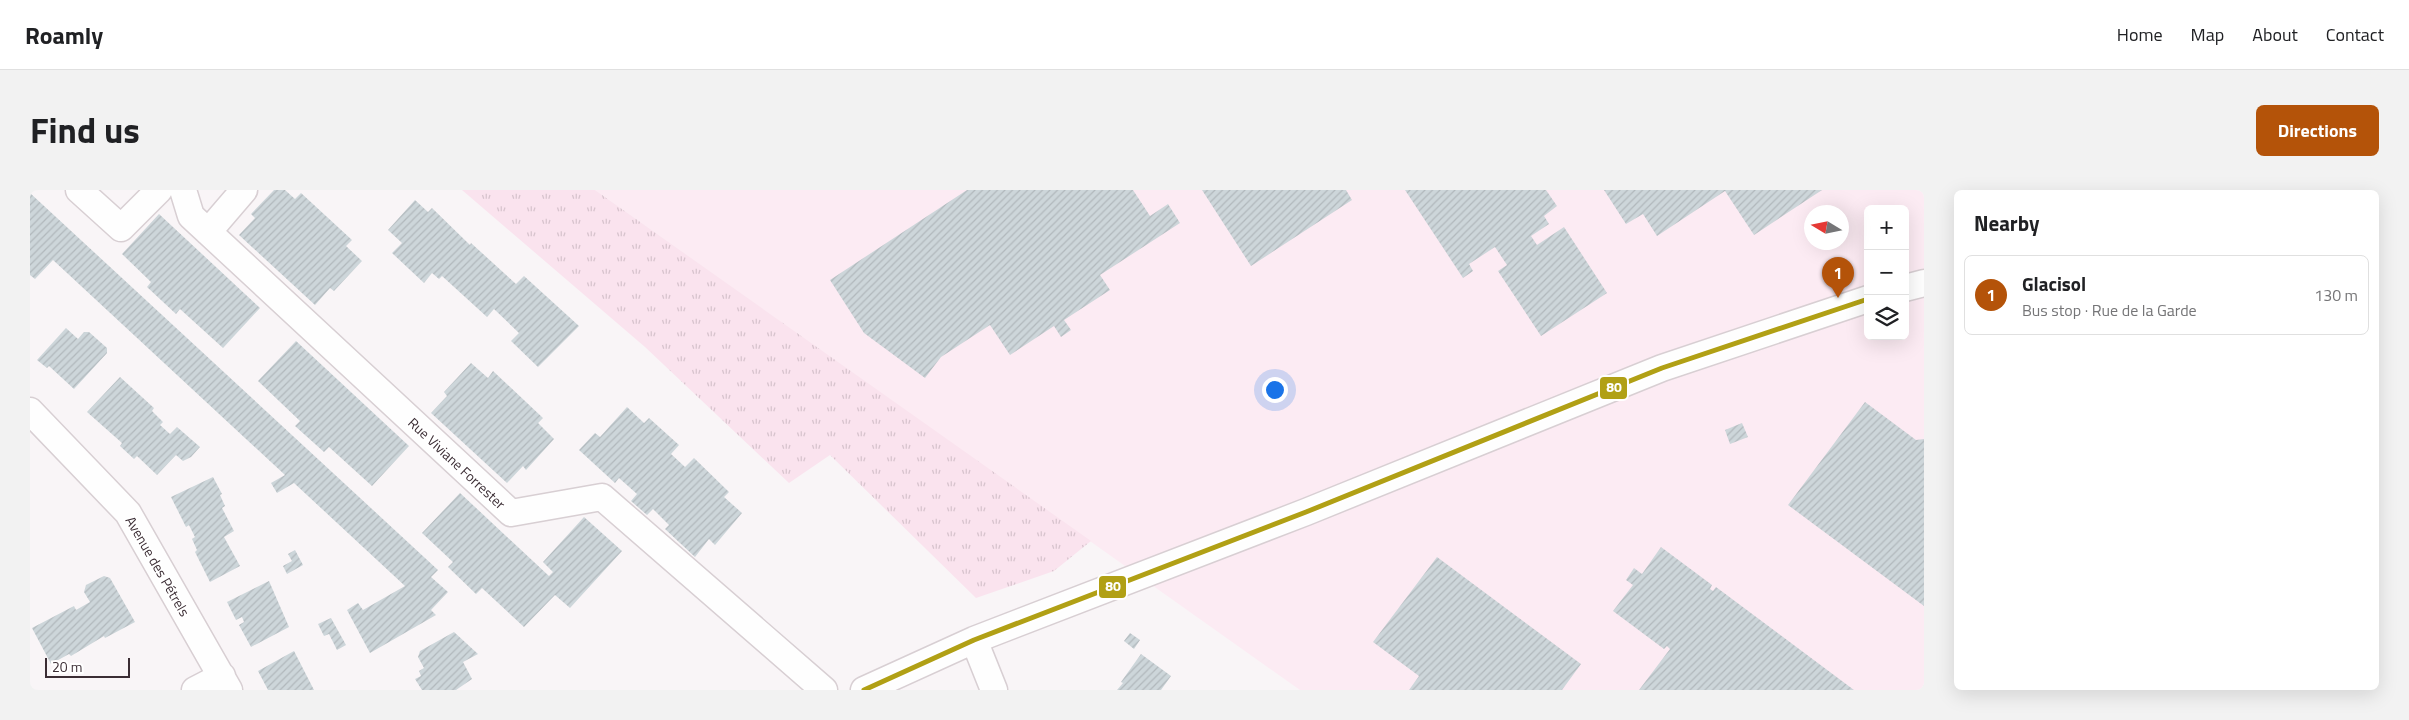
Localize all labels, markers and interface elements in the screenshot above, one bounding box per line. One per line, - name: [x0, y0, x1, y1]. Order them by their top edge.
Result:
- text: Roamly: [25, 17, 103, 53]
- text: Home: [2117, 21, 2163, 48]
- text: Map: [2191, 21, 2224, 48]
- text: About: [2252, 21, 2298, 48]
- text: Contact: [2326, 21, 2384, 48]
- text: Find us: [30, 103, 140, 157]
- button: Directions: [2256, 105, 2379, 156]
- north arrow: [1804, 205, 1849, 250]
- map controls: [1864, 205, 1909, 340]
- button: +: [1864, 205, 1909, 250]
- text: Nearby: [1974, 207, 2039, 239]
- button: −: [1864, 250, 1909, 295]
- pin: 1: [1822, 257, 1854, 298]
- text: Glacisol: [2022, 269, 2086, 298]
- text: 1: [1987, 283, 1995, 307]
- text: 130 m: [2314, 283, 2358, 307]
- button: layers: [1864, 295, 1909, 340]
- text: Bus stop · Rue de la Garde: [2022, 298, 2197, 322]
- line badge: 80: [1599, 376, 1628, 400]
- text: 80: [1606, 376, 1622, 397]
- your location: [1262, 377, 1288, 403]
- street label: Rue Viviane Forrester: [404, 412, 510, 514]
- street label: Avenue des Pétrels: [121, 512, 195, 620]
- line badge: 80: [1098, 575, 1127, 599]
- text: 80: [1105, 575, 1121, 596]
- scale bar: [45, 655, 130, 678]
- text: 20 m: [52, 656, 82, 677]

